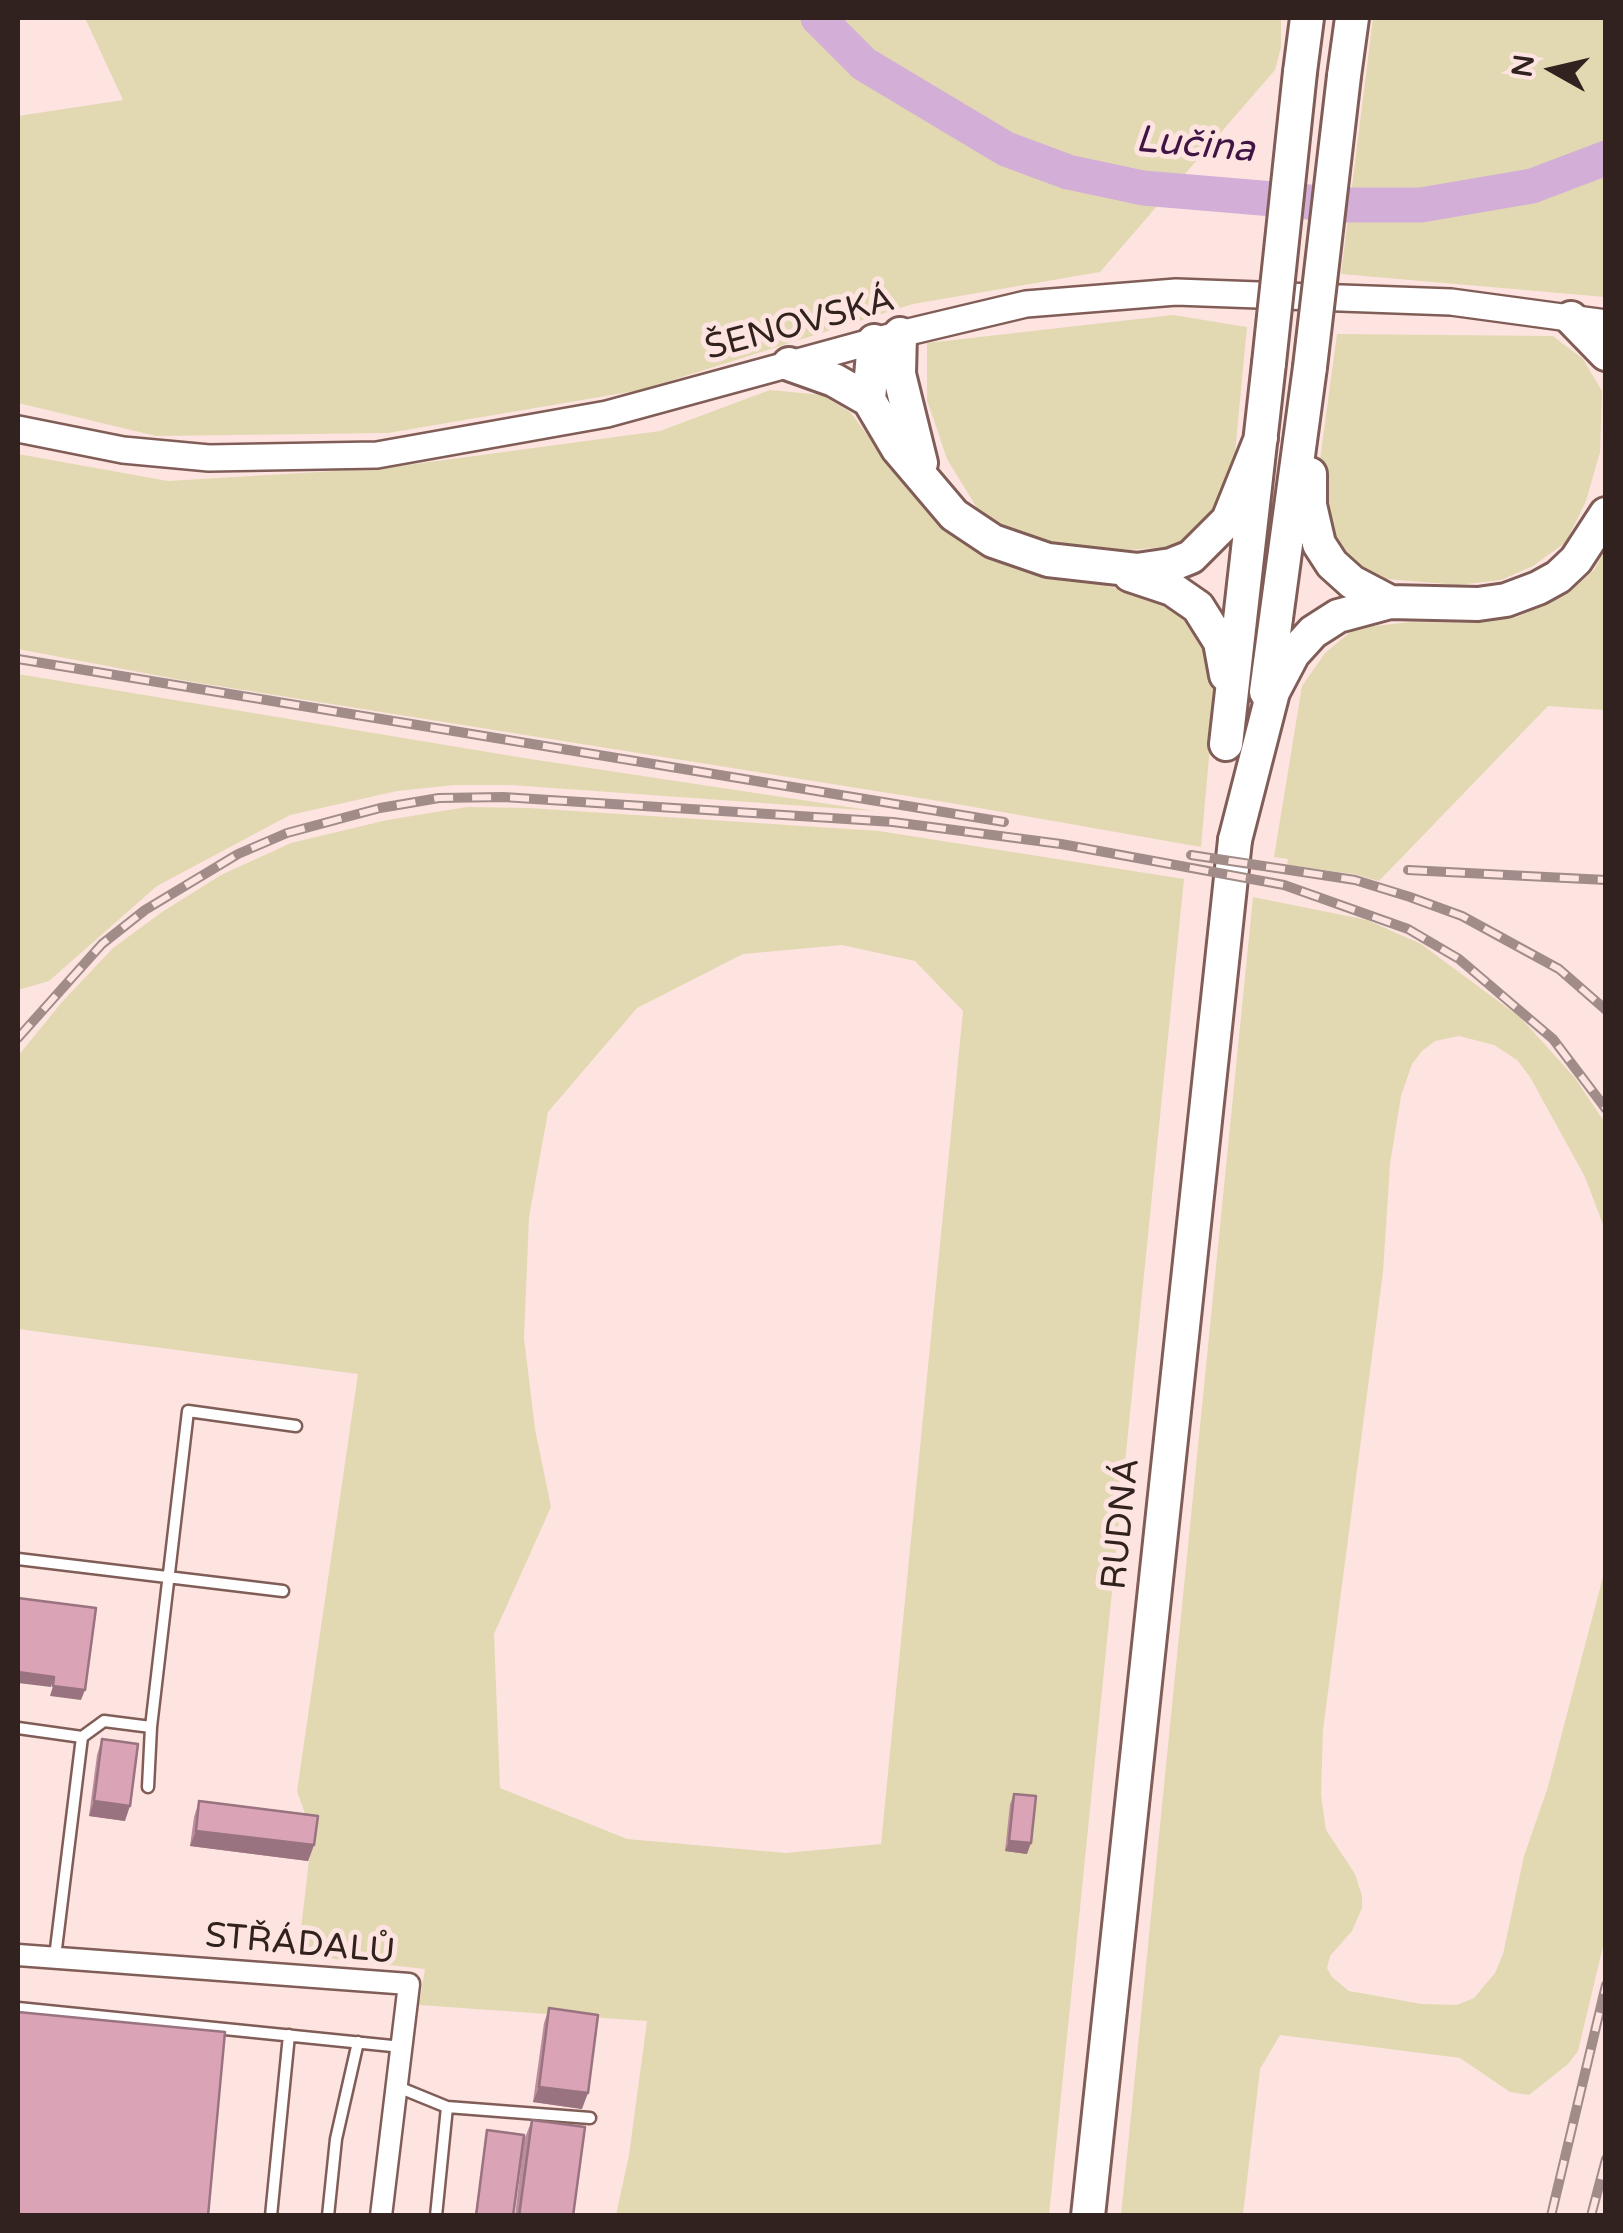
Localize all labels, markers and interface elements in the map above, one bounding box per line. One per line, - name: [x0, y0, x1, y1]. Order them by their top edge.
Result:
- north arrow: [1503, 20, 1603, 120]
- text: N: [1505, 52, 1542, 79]
- water label: Lučina: [1134, 118, 1256, 174]
- street label: ŠENOVSKÁ: [701, 280, 899, 370]
- street label: RUDNÁ: [1094, 1456, 1150, 1592]
- street label: STŘÁDALŮ: [203, 1916, 397, 1974]

